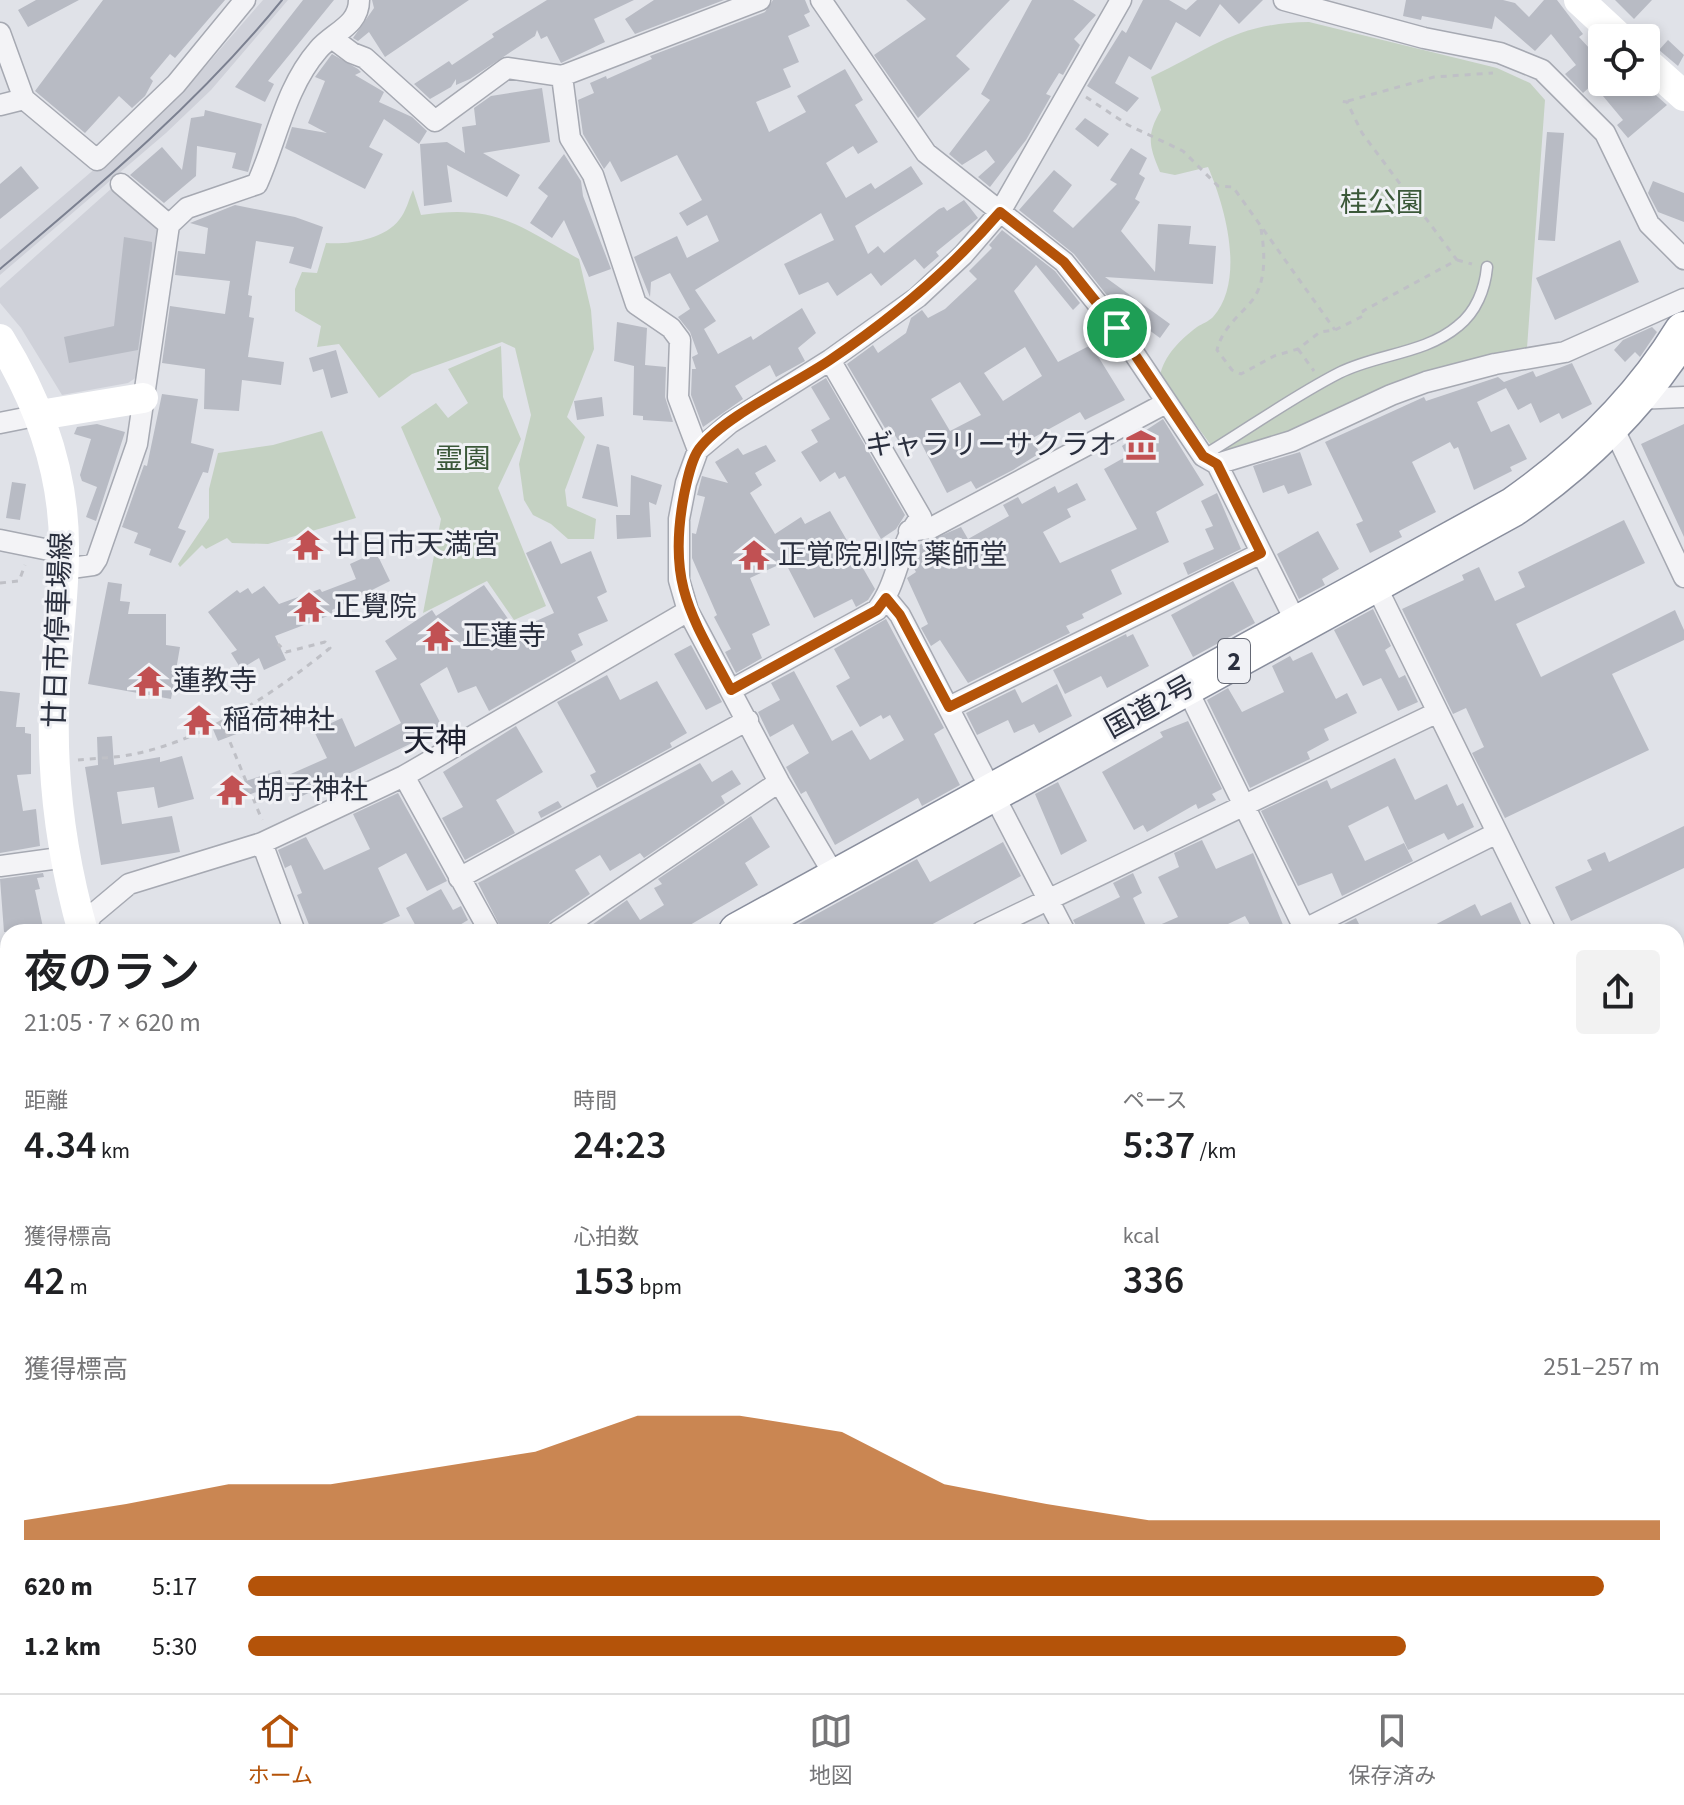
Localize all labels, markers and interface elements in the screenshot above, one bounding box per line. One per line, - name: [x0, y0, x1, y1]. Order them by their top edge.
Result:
- map controls: [1588, 24, 1660, 96]
- button: locate: [1588, 24, 1660, 96]
- park label: 桂公園: [1340, 183, 1424, 223]
- pin: [1083, 294, 1151, 362]
- icon: arrive: [1095, 306, 1139, 350]
- place label: ギャラリーサクラオ: [866, 425, 1117, 465]
- museum icon: ギャラリーサクラオ: [1124, 428, 1158, 462]
- park label: 霊園: [435, 439, 491, 479]
- place label: 廿日市天満宮: [332, 525, 500, 565]
- temple icon: 廿日市天満宮: [291, 528, 325, 562]
- street label: 廿日市停車場線: [35, 531, 81, 729]
- place label: 正覚院別院 薬師堂: [778, 535, 1008, 575]
- temple icon: 正覚院別院 薬師堂: [737, 538, 771, 572]
- place label: 正覺院: [333, 587, 417, 627]
- temple icon: 正覺院: [292, 590, 326, 624]
- place label: 正蓮寺: [462, 616, 546, 656]
- temple icon: 正蓮寺: [421, 619, 455, 653]
- road number: 2: [1218, 639, 1250, 683]
- place label: 蓮教寺: [173, 661, 257, 701]
- temple icon: 蓮教寺: [132, 664, 166, 698]
- street label: 国道2号: [1097, 666, 1203, 748]
- place label: 稲荷神社: [223, 700, 335, 740]
- temple icon: 稲荷神社: [182, 703, 216, 737]
- district label: 天神: [403, 718, 467, 764]
- place label: 胡子神社: [256, 770, 368, 810]
- temple icon: 胡子神社: [215, 773, 249, 807]
- text: 夜のラン: [24, 942, 200, 1005]
- button: share: [1576, 950, 1660, 1034]
- text: 21:05 · 7 × 620 m: [24, 1004, 201, 1041]
- text: 距離: [24, 1085, 68, 1117]
- text: 時間: [573, 1085, 617, 1117]
- text: ペース: [1123, 1085, 1188, 1117]
- text: 4.34: [24, 1117, 97, 1174]
- text: 24:23: [573, 1117, 666, 1174]
- text: 5:37: [1123, 1117, 1195, 1174]
- text: km: [97, 1135, 130, 1167]
- text: /km: [1195, 1135, 1236, 1167]
- text: kcal: [1123, 1220, 1160, 1252]
- text: 獲得標高: [24, 1221, 112, 1253]
- text: 心拍数: [573, 1221, 639, 1253]
- text: 336: [1123, 1252, 1184, 1309]
- text: 42: [24, 1253, 65, 1310]
- text: 153: [573, 1253, 635, 1310]
- text: m: [65, 1271, 88, 1303]
- text: bpm: [635, 1271, 682, 1303]
- text: 251–257 m: [1543, 1348, 1660, 1385]
- text: 獲得標高: [24, 1351, 128, 1388]
- text: 620 m: [24, 1568, 93, 1605]
- text: 5:17: [152, 1568, 197, 1605]
- text: 1.2 km: [24, 1628, 101, 1665]
- text: 5:30: [152, 1628, 197, 1665]
- tab: ホーム: [248, 1709, 313, 1792]
- tab: 地図: [809, 1709, 853, 1792]
- tab: 保存済み: [1348, 1709, 1436, 1792]

